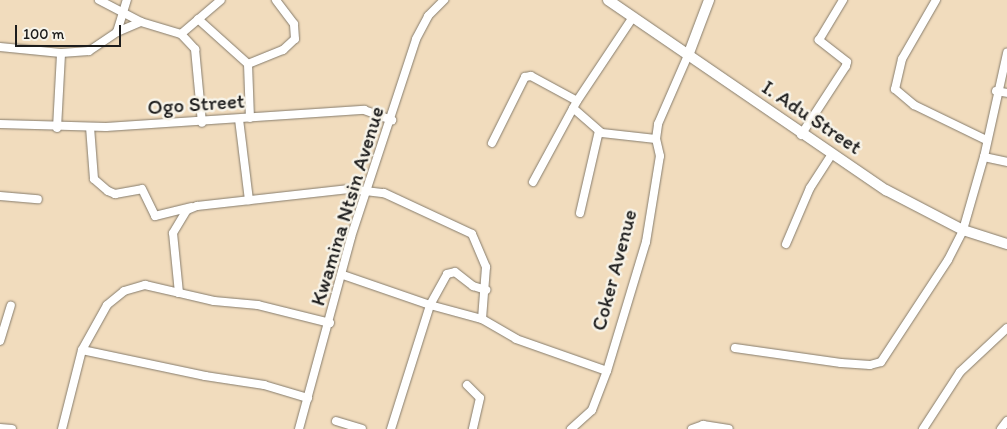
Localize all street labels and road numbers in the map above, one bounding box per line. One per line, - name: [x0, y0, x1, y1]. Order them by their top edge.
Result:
- street label: I. Adu Street: [757, 75, 867, 159]
- street label: Ogo Street: [147, 88, 245, 120]
- street label: Kwamina Ntsin Avenue: [305, 103, 389, 309]
- street label: Coker Avenue: [586, 207, 642, 333]

